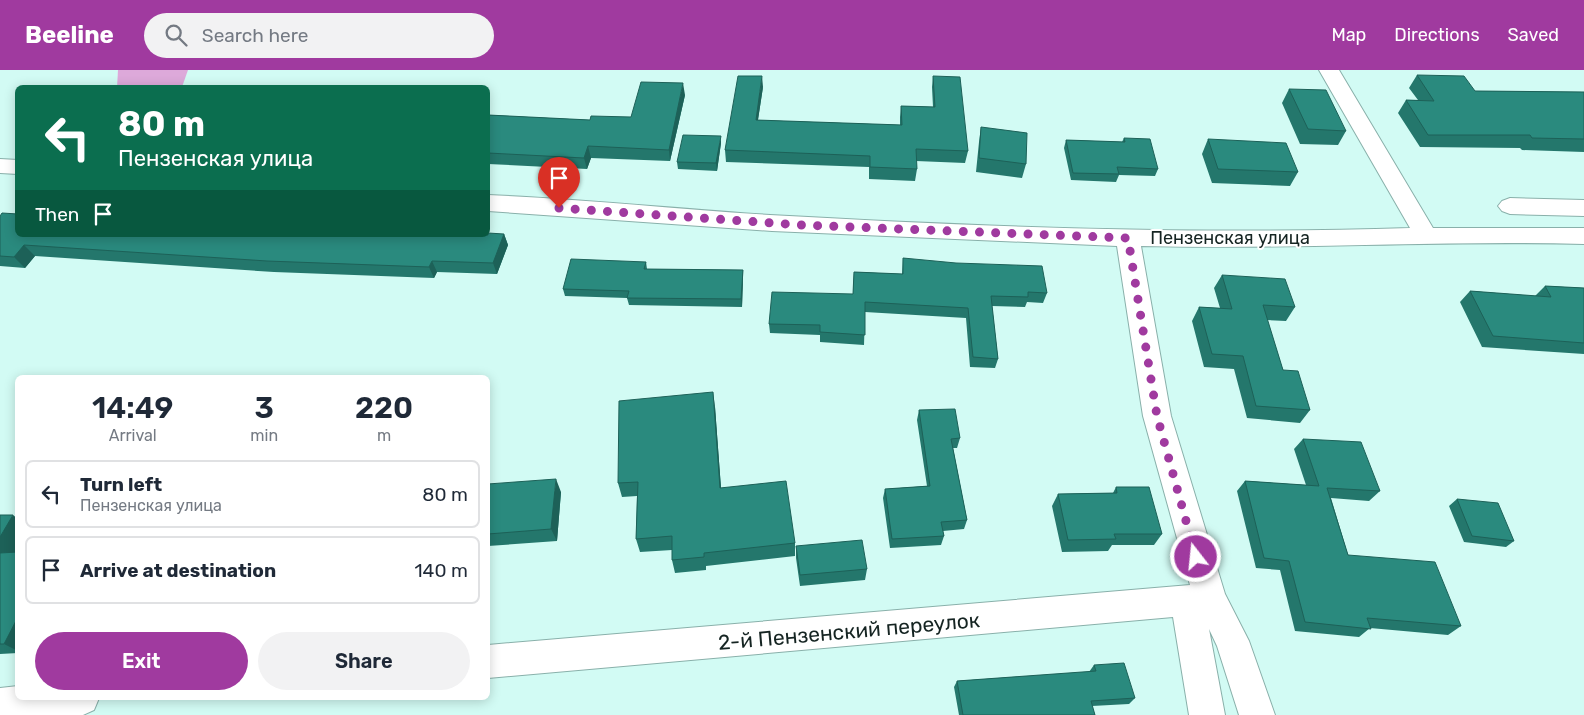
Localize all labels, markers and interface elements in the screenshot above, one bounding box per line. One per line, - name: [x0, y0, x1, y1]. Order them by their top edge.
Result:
- search box: [144, 13, 494, 58]
- text: Beeline: [25, 21, 114, 49]
- icon: search: [162, 21, 190, 49]
- text: Search here: [202, 24, 308, 47]
- text: Map: [1331, 24, 1366, 46]
- text: Directions: [1394, 24, 1480, 46]
- text: Saved: [1508, 24, 1559, 46]
- text: 80 m: [118, 103, 205, 145]
- icon: left: [35, 105, 100, 170]
- text: Пензенская улица: [118, 145, 313, 172]
- pin: [538, 157, 580, 208]
- icon: arrive: [545, 164, 573, 192]
- icon: arrive: [89, 200, 117, 228]
- text: Then: [35, 203, 79, 226]
- street label: Пензенская улица: [1150, 227, 1310, 249]
- text: 14:49: [92, 390, 173, 426]
- text: 3: [255, 390, 274, 426]
- text: 220: [355, 390, 413, 426]
- text: Arrival: [109, 426, 157, 445]
- text: min: [250, 426, 278, 445]
- text: m: [377, 426, 391, 445]
- text: Turn left: [80, 473, 162, 496]
- icon: left: [37, 480, 65, 508]
- text: 80 m: [422, 483, 468, 506]
- text: Пензенская улица: [80, 496, 222, 515]
- position arrow: [1169, 530, 1221, 582]
- icon: arrive: [37, 556, 65, 584]
- text: Arrive at destination: [80, 559, 276, 582]
- text: 140 m: [414, 559, 468, 582]
- street label: 2-й Пензенский переулок: [717, 607, 981, 655]
- button: Exit: [35, 632, 248, 690]
- button: Share: [258, 632, 470, 690]

